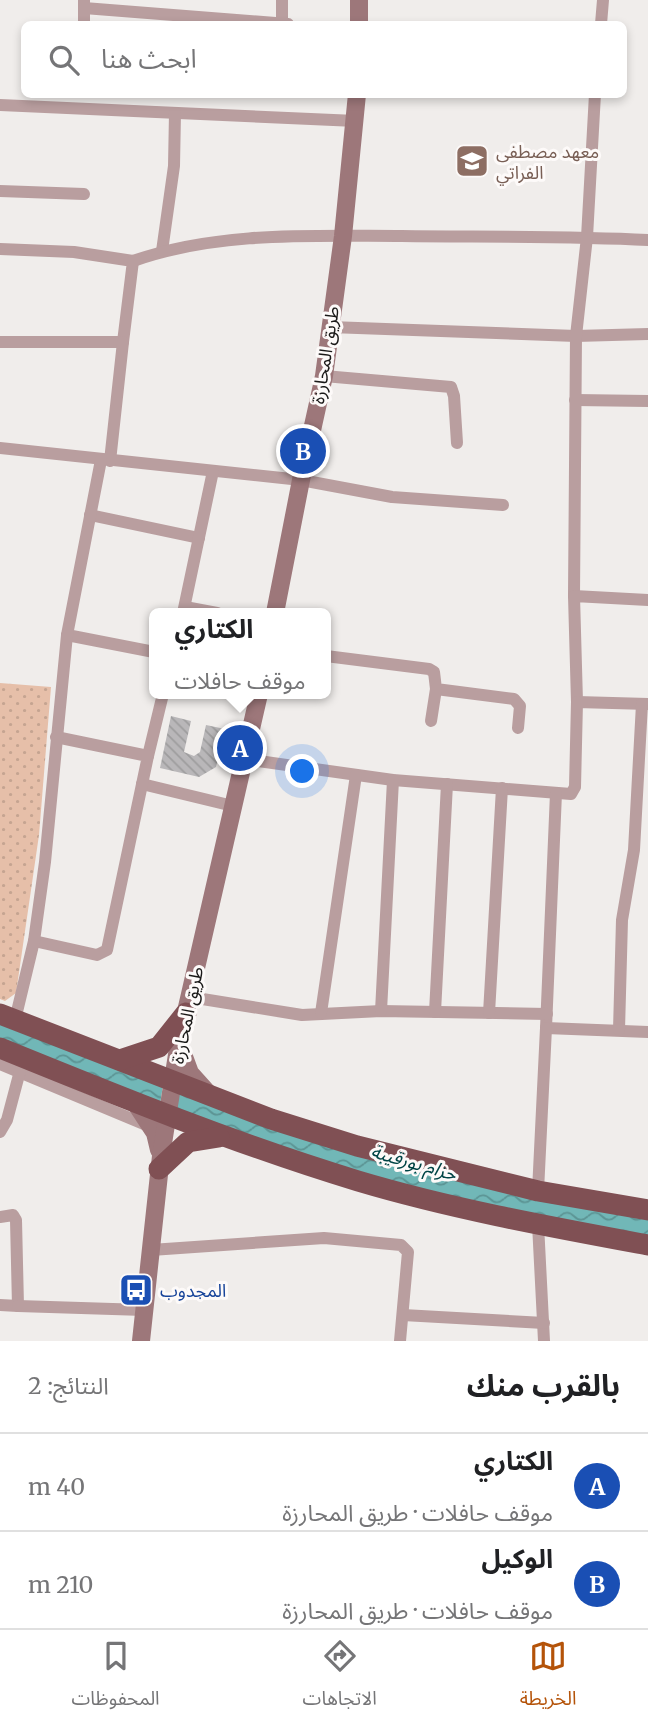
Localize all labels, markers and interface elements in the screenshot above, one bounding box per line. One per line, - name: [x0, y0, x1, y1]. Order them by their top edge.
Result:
- search box: [21, 21, 627, 98]
- icon: search: [45, 41, 83, 79]
- text: ابحث هنا: [101, 42, 197, 75]
- place label: معهد مصطفى الفراتي: [496, 140, 599, 186]
- school or university icon: معهد مصطفى الفراتي: [453, 142, 491, 180]
- street label: طريق المحارزة: [306, 304, 344, 406]
- pin: B: [280, 425, 326, 477]
- popup: [149, 608, 331, 699]
- text: الكتاري: [174, 612, 253, 645]
- text: موقف حافلات: [174, 666, 306, 695]
- pin: A: [217, 722, 263, 774]
- your location: [285, 754, 319, 788]
- street label: طريق المحارزة: [165, 964, 209, 1066]
- water label: حزام بورقيبة: [368, 1138, 460, 1189]
- bus stop icon: المجدوب: [117, 1271, 155, 1309]
- place label: المجدوب: [160, 1279, 226, 1302]
- text: بالقرب منك: [467, 1366, 620, 1404]
- text: النتائج: 2: [28, 1371, 109, 1400]
- text: الكتاري: [474, 1444, 553, 1477]
- text: 40 m: [28, 1472, 85, 1501]
- text: A: [589, 1472, 605, 1501]
- text: موقف حافلات · طريق المحارزة: [282, 1498, 553, 1527]
- text: الوكيل: [482, 1542, 553, 1575]
- text: 210 m: [28, 1570, 93, 1599]
- text: B: [589, 1570, 605, 1599]
- text: موقف حافلات · طريق المحارزة: [282, 1596, 553, 1625]
- tab: المحفوظات: [71, 1637, 160, 1719]
- tab: الاتجاهات: [303, 1637, 377, 1719]
- tab: الخريطة: [520, 1637, 577, 1719]

